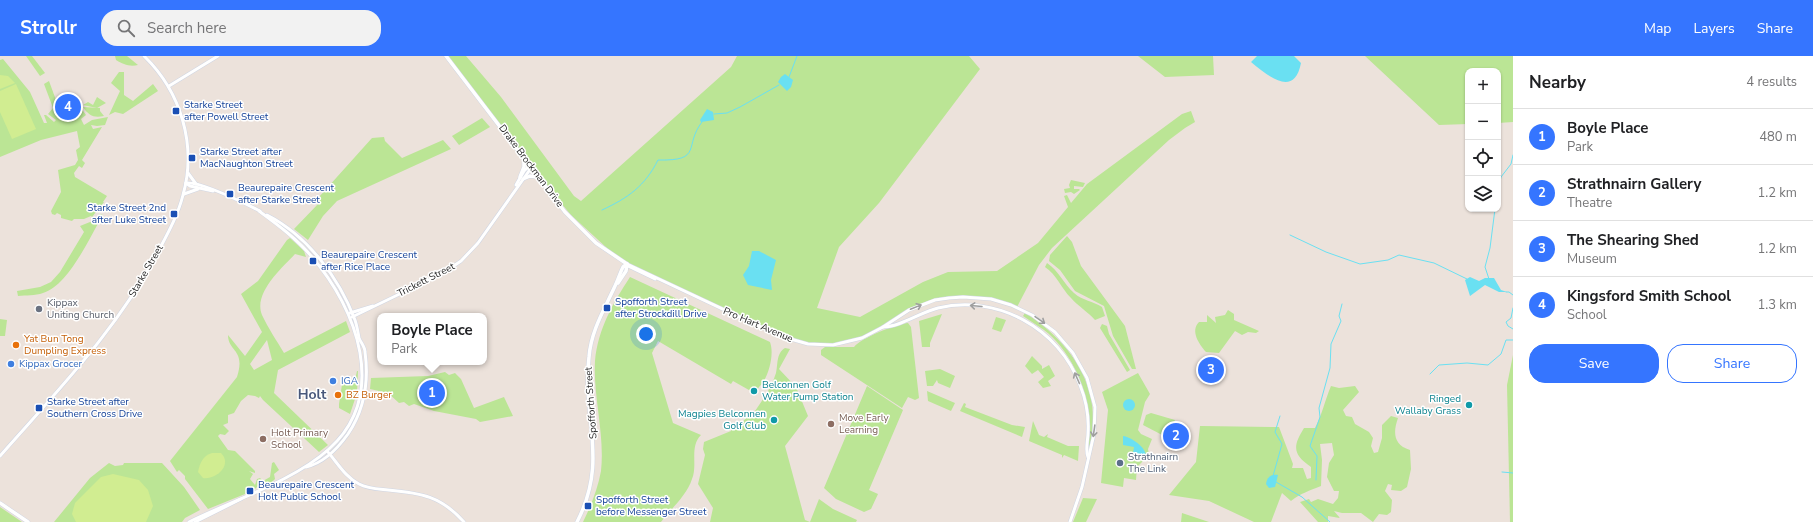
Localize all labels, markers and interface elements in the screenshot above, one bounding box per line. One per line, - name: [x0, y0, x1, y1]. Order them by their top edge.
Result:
- search box: [101, 10, 381, 46]
- text: Strollr: [20, 15, 77, 41]
- icon: search: [115, 17, 137, 39]
- text: Search here: [147, 18, 227, 38]
- text: Map: [1644, 19, 1671, 38]
- text: Layers: [1693, 19, 1735, 38]
- text: Share: [1757, 19, 1793, 38]
- map controls: [1465, 68, 1501, 212]
- button: +: [1465, 68, 1501, 104]
- text: Nearby: [1529, 71, 1586, 94]
- text: 4 results: [1746, 73, 1797, 91]
- pin: 4: [55, 92, 81, 122]
- place label: Starke Street after Powell Street: [184, 98, 269, 124]
- button: −: [1465, 104, 1501, 140]
- marker: Starke Street after Powell Street: [171, 106, 181, 116]
- text: Boyle Place: [1567, 118, 1648, 138]
- street label: Drake Brockman Drive: [495, 122, 567, 210]
- text: 1: [1538, 128, 1546, 146]
- text: 480 m: [1759, 128, 1797, 146]
- text: Park: [1567, 138, 1593, 156]
- button: locate: [1465, 140, 1501, 176]
- place label: Starke Street after MacNaughton Street: [200, 145, 293, 171]
- marker: Starke Street after MacNaughton Street: [187, 153, 197, 163]
- text: Strathnairn Gallery: [1567, 174, 1701, 194]
- button: layers: [1465, 176, 1501, 212]
- place label: Beaurepaire Crescent after Starke Street: [238, 181, 335, 207]
- text: 2: [1538, 184, 1546, 202]
- text: 1.2 km: [1757, 184, 1797, 202]
- marker: Beaurepaire Crescent after Starke Street: [225, 189, 235, 199]
- text: Theatre: [1567, 194, 1612, 212]
- place label: Starke Street 2nd after Luke Street: [87, 201, 166, 227]
- marker: Starke Street 2nd after Luke Street: [169, 209, 179, 219]
- text: The Shearing Shed: [1567, 230, 1699, 250]
- text: 3: [1538, 240, 1546, 258]
- text: 1.2 km: [1757, 240, 1797, 258]
- street label: Starke Street: [125, 242, 167, 300]
- place label: Beaurepaire Crescent after Rice Place: [321, 248, 418, 274]
- text: Museum: [1567, 250, 1617, 268]
- marker: Beaurepaire Crescent after Rice Place: [308, 256, 318, 266]
- street label: Trickett Street: [395, 259, 458, 300]
- text: Kingsford Smith School: [1567, 286, 1731, 306]
- place label: Spofforth Street after Strockdill Drive: [615, 295, 707, 321]
- place label: Kippax Uniting Church: [47, 296, 114, 322]
- text: 4: [1538, 296, 1546, 314]
- text: 1.3 km: [1757, 296, 1797, 314]
- one-way arrow: [910, 302, 922, 310]
- one-way arrow: [970, 302, 983, 309]
- marker: Spofforth Street after Strockdill Drive: [602, 303, 612, 313]
- marker: Kippax Uniting Church: [34, 304, 44, 314]
- street label: Pro Hart Avenue: [721, 304, 795, 346]
- text: School: [1567, 306, 1607, 324]
- popup: [377, 313, 487, 365]
- one-way arrow: [1034, 316, 1045, 324]
- text: Boyle Place: [391, 320, 473, 340]
- your location: [636, 324, 656, 344]
- place label: Yat Bun Tong Dumpling Express: [23, 332, 106, 358]
- marker: Yat Bun Tong Dumpling Express: [11, 340, 21, 350]
- text: Park: [391, 340, 417, 358]
- button: Save: [1529, 344, 1659, 383]
- button: Share: [1667, 344, 1797, 383]
- pin: 3: [1198, 355, 1224, 385]
- place label: Kippax Grocer: [19, 357, 83, 371]
- marker: Kippax Grocer: [6, 359, 16, 369]
- street label: Spofforth Street: [581, 366, 601, 440]
- one-way arrow: [1073, 372, 1080, 384]
- place label: IGA: [341, 374, 359, 388]
- marker: IGA: [328, 376, 338, 386]
- pin: 1: [419, 378, 445, 408]
- place label: Belconnen Golf Water Pump Station: [762, 378, 853, 404]
- district label: Holt: [298, 385, 327, 404]
- marker: Belconnen Golf Water Pump Station: [749, 386, 759, 396]
- place label: BZ Burger: [346, 388, 392, 402]
- marker: BZ Burger: [333, 390, 343, 400]
- place label: Ringed Wallaby Grass: [1395, 392, 1461, 418]
- place label: Starke Street after Southern Cross Drive: [47, 395, 142, 421]
- marker: Ringed Wallaby Grass: [1464, 400, 1474, 410]
- marker: Starke Street after Southern Cross Drive: [34, 403, 44, 413]
- place label: Magpies Belconnen Golf Club: [678, 407, 766, 433]
- place label: Move Early Learning: [839, 411, 889, 437]
- marker: Magpies Belconnen Golf Club: [769, 415, 779, 425]
- marker: Move Early Learning: [826, 419, 836, 429]
- pin: 2: [1163, 421, 1189, 451]
- one-way arrow: [1090, 424, 1098, 437]
- place label: Holt Primary School: [271, 426, 329, 452]
- marker: Holt Primary School: [258, 434, 268, 444]
- place label: Strathnairn The Link: [1128, 450, 1178, 476]
- marker: Strathnairn The Link: [1115, 458, 1125, 468]
- place label: Beaurepaire Crescent Holt Public School: [258, 478, 355, 504]
- marker: Beaurepaire Crescent Holt Public School: [245, 486, 255, 496]
- place label: Spofforth Street before Messenger Street: [596, 493, 707, 519]
- marker: Spofforth Street before Messenger Street: [583, 501, 593, 511]

